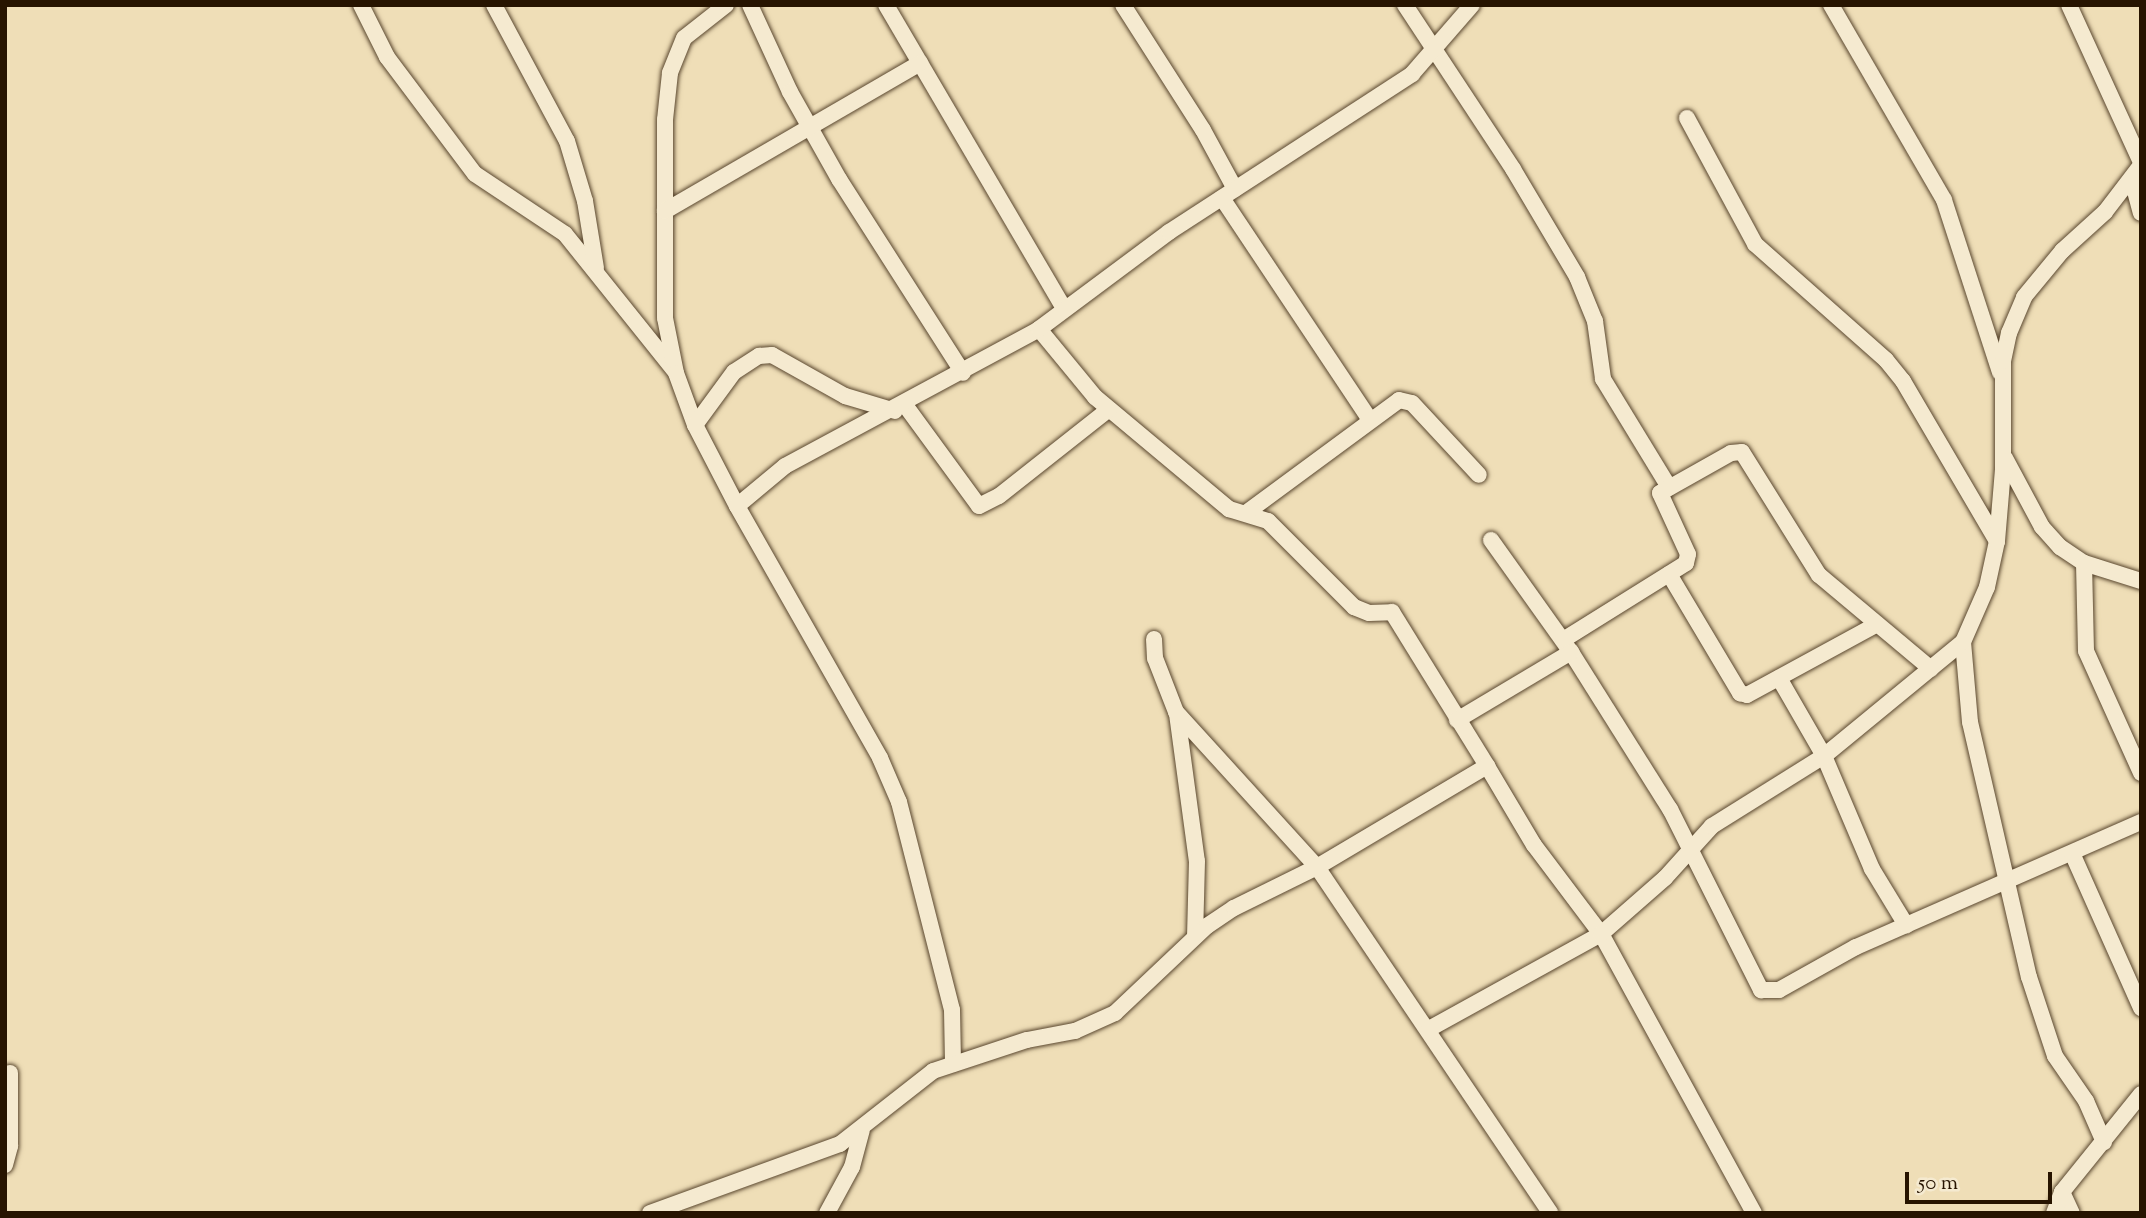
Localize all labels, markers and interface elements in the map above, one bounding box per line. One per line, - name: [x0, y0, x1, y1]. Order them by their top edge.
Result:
- scale bar: [1908, 1158, 2055, 1202]
- text: 50 m: [1918, 1169, 1958, 1199]

